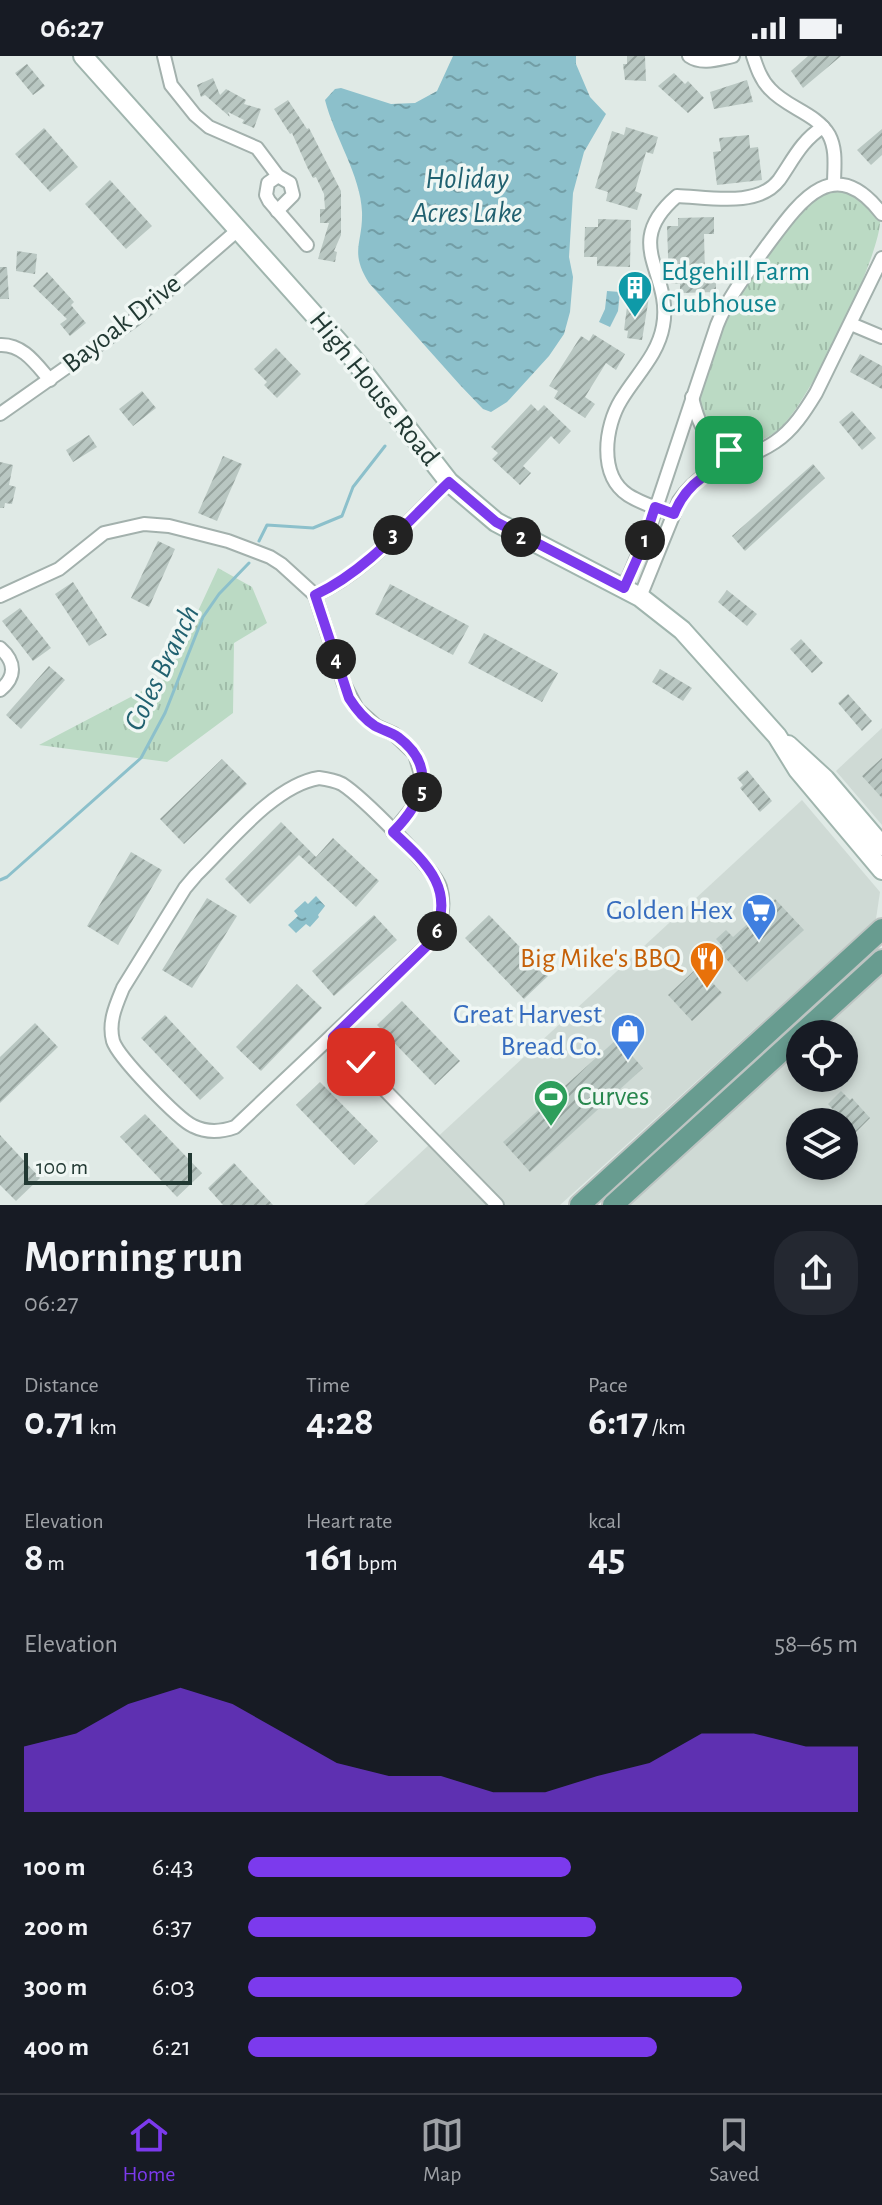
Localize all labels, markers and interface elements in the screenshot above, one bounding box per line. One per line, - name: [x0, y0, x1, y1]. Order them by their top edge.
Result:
- text: 06:27: [40, 13, 104, 43]
- water label: Holiday Acres Lake: [411, 164, 522, 228]
- place label: Edgehill Farm Clubhouse: [661, 258, 810, 318]
- street label: Bayoak Drive: [58, 269, 186, 379]
- building icon: Edgehill Farm Clubhouse: [616, 269, 654, 319]
- street label: High House Road: [304, 307, 444, 471]
- pin: [695, 416, 763, 484]
- icon: arrive: [707, 428, 751, 472]
- pin: 3: [373, 515, 413, 555]
- pin: 2: [501, 517, 541, 557]
- pin: 1: [625, 520, 665, 560]
- text: 3: [388, 524, 398, 546]
- text: 2: [516, 526, 526, 548]
- text: 1: [641, 529, 649, 551]
- water label: Coles Branch: [119, 601, 205, 735]
- pin: 4: [316, 639, 356, 679]
- text: 4: [330, 648, 342, 670]
- pin: 5: [402, 772, 442, 812]
- text: 5: [417, 781, 427, 803]
- supermarket icon: Golden Hex: [740, 892, 778, 942]
- place label: Golden Hex: [606, 897, 733, 925]
- pin: 6: [417, 911, 457, 951]
- text: 6: [432, 920, 442, 942]
- restaurant icon: Big Mike's BBQ: [688, 940, 726, 990]
- place label: Big Mike's BBQ: [520, 945, 684, 973]
- place label: Great Harvest Bread Co.: [453, 1001, 602, 1061]
- shop icon: Great Harvest Bread Co.: [609, 1012, 647, 1062]
- map controls: [786, 1020, 858, 1180]
- button: locate: [786, 1020, 858, 1092]
- pin: [327, 1028, 395, 1096]
- icon: check: [339, 1040, 383, 1084]
- sports icon: Curves: [532, 1078, 570, 1128]
- place label: Curves: [577, 1083, 649, 1111]
- button: layers: [786, 1108, 858, 1180]
- scale bar: [24, 1149, 192, 1185]
- text: 100 m: [36, 1156, 88, 1178]
- button: share: [774, 1231, 858, 1315]
- text: Morning run: [24, 1236, 243, 1280]
- text: 06:27: [24, 1290, 79, 1316]
- text: Distance: [24, 1374, 99, 1396]
- text: Time: [306, 1374, 350, 1396]
- text: Pace: [588, 1374, 628, 1396]
- text: 0.71: [24, 1402, 86, 1442]
- text: 4:28: [306, 1402, 374, 1442]
- text: 6:17: [588, 1402, 648, 1442]
- text: km: [86, 1416, 117, 1438]
- text: /km: [648, 1416, 686, 1438]
- text: Elevation: [24, 1510, 104, 1532]
- text: Heart rate: [306, 1510, 392, 1532]
- text: kcal: [588, 1510, 622, 1532]
- text: 8: [24, 1538, 44, 1578]
- text: 161: [306, 1538, 354, 1578]
- text: 45: [588, 1538, 625, 1578]
- text: m: [44, 1552, 65, 1574]
- text: bpm: [354, 1552, 398, 1574]
- text: Elevation: [24, 1631, 118, 1657]
- text: 58–65 m: [774, 1631, 858, 1657]
- text: 100 m: [24, 1854, 85, 1880]
- text: 6:43: [152, 1854, 193, 1880]
- text: 200 m: [24, 1914, 88, 1940]
- text: 6:37: [152, 1914, 192, 1940]
- text: 300 m: [24, 1974, 87, 2000]
- text: 6:03: [152, 1974, 195, 2000]
- text: 400 m: [24, 2034, 89, 2060]
- text: 6:21: [152, 2034, 191, 2060]
- tab: Home: [122, 2113, 175, 2187]
- tab: Map: [420, 2113, 464, 2187]
- tab: Saved: [709, 2113, 760, 2187]

